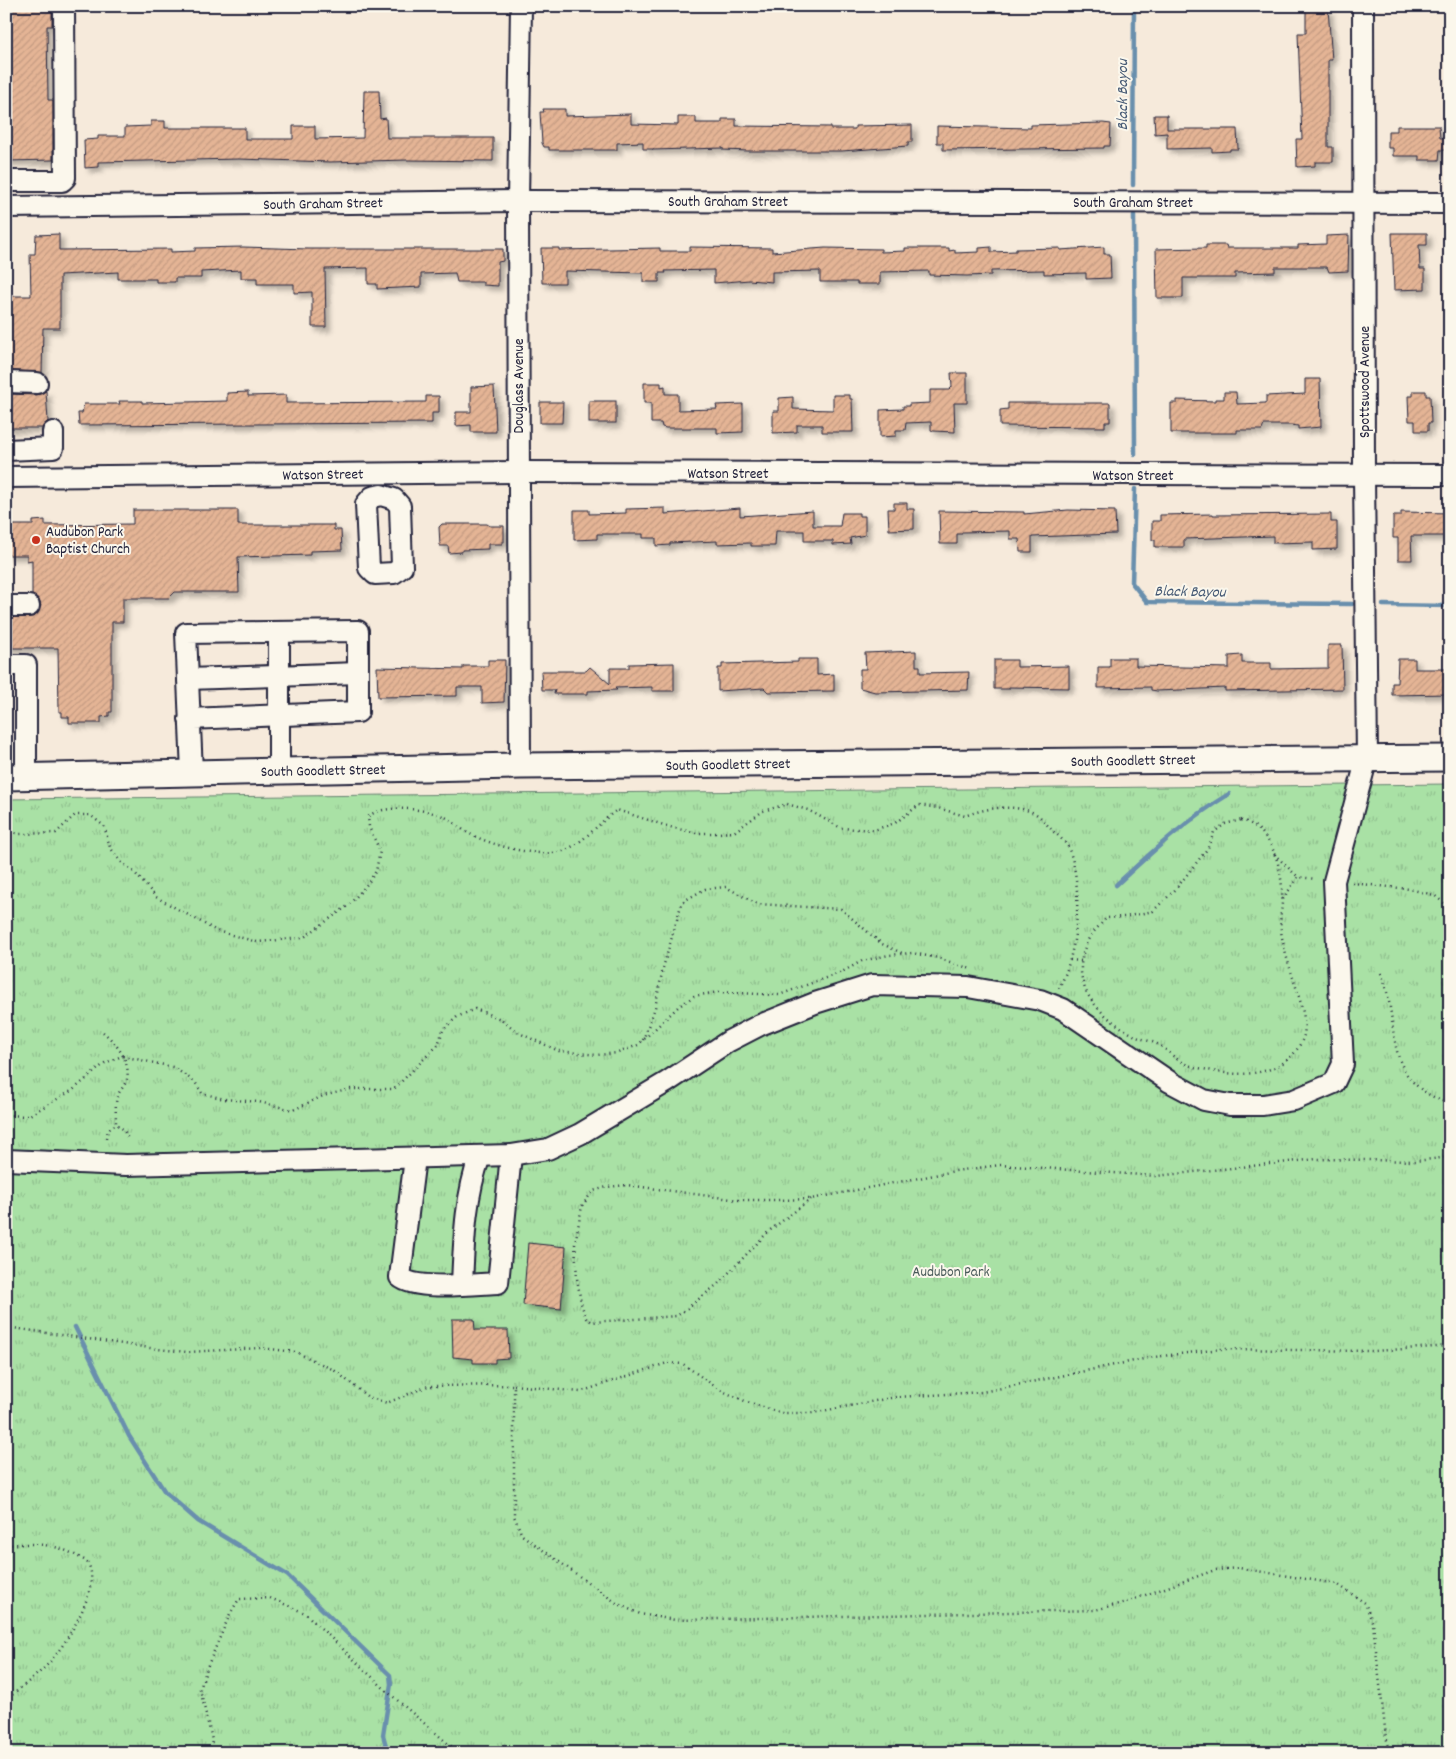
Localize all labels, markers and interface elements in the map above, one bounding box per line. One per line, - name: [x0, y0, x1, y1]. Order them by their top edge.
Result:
- water label: Black Bayou: [1112, 58, 1135, 131]
- street label: South Graham Street: [668, 192, 788, 214]
- street label: South Graham Street: [263, 193, 384, 217]
- street label: South Graham Street: [1073, 193, 1193, 215]
- street label: Spottswood Avenue: [1355, 326, 1377, 438]
- street label: Douglass Avenue: [509, 338, 531, 434]
- street label: Watson Street: [282, 464, 364, 488]
- street label: Watson Street: [688, 464, 769, 486]
- street label: Watson Street: [1093, 466, 1174, 488]
- place label: Audubon Park Baptist Church: [46, 522, 130, 561]
- marker: Audubon Park Baptist Church: [30, 534, 42, 546]
- water label: Black Bayou: [1154, 580, 1227, 605]
- street label: South Goodlett Street: [1071, 750, 1196, 774]
- street label: South Goodlett Street: [666, 754, 791, 778]
- street label: South Goodlett Street: [261, 760, 386, 784]
- park label: Audubon Park: [912, 1262, 990, 1284]

